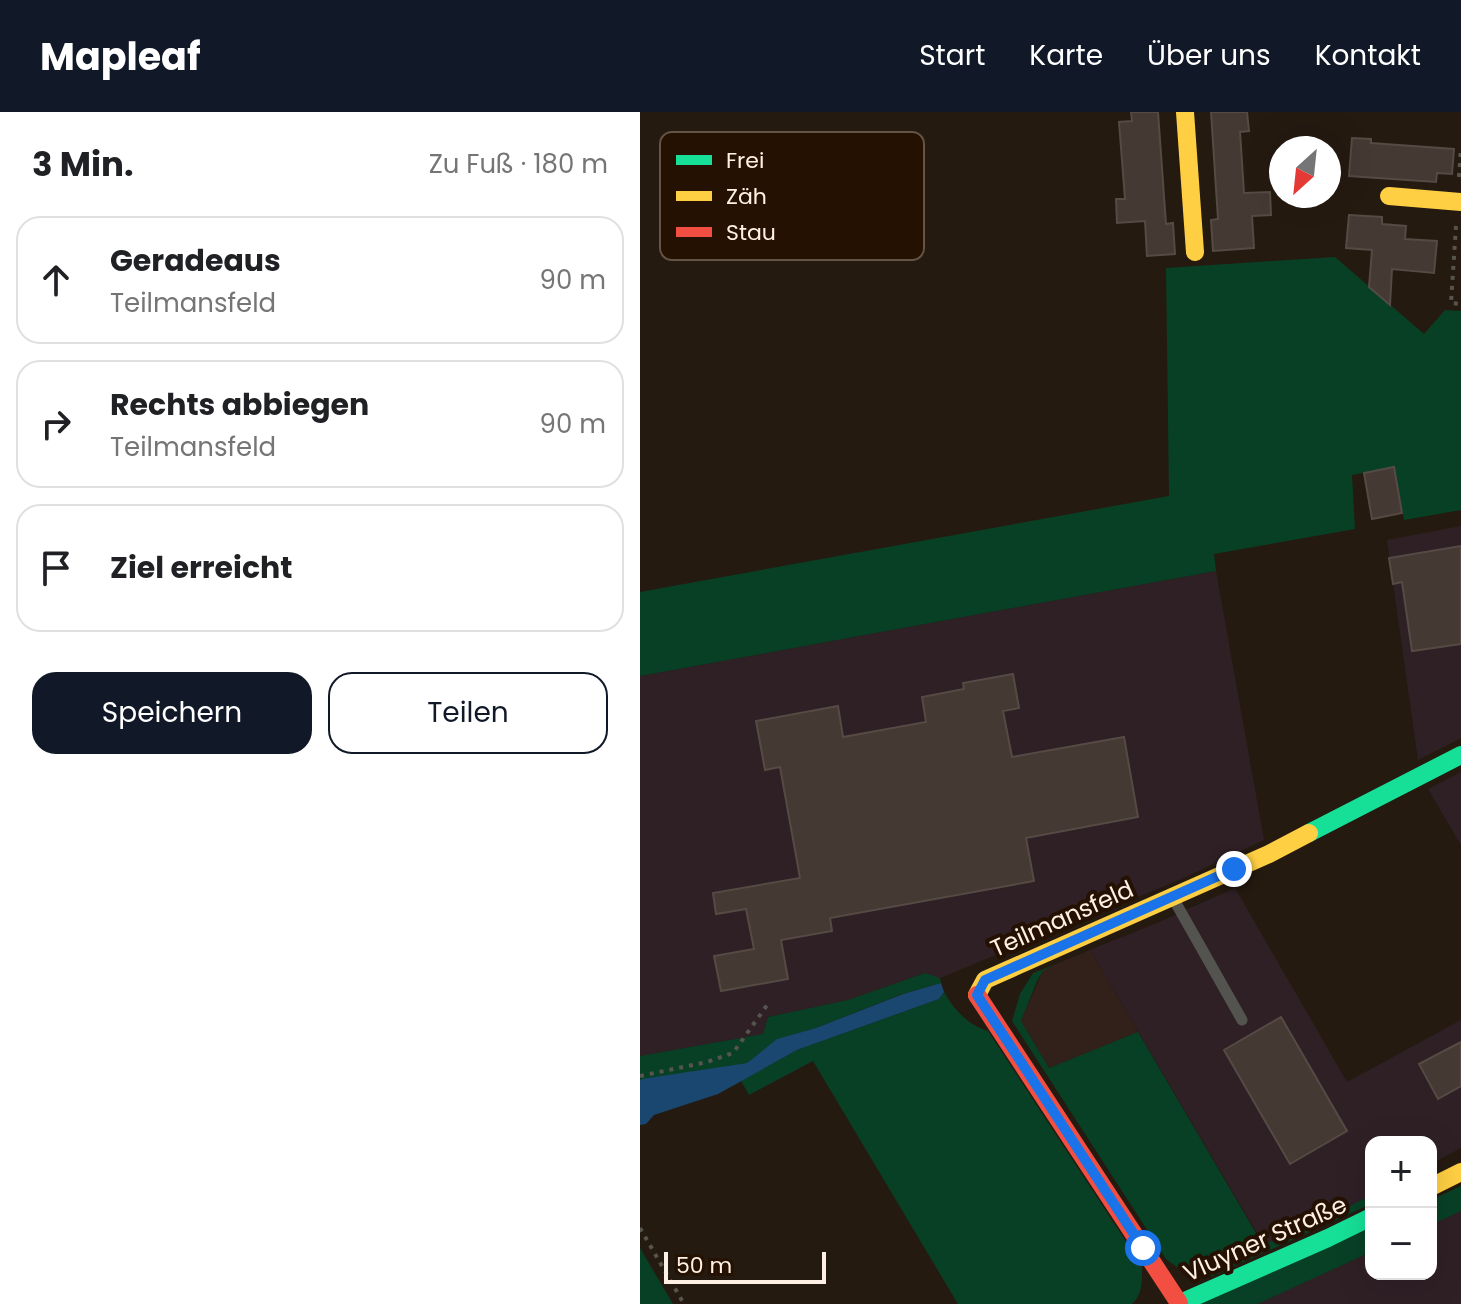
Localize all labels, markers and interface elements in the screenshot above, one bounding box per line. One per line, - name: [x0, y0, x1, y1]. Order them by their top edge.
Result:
- text: Mapleaf: [40, 30, 201, 83]
- text: Start: [919, 36, 985, 75]
- text: Karte: [1029, 36, 1103, 75]
- text: Über uns: [1147, 36, 1271, 75]
- text: Kontakt: [1315, 36, 1421, 75]
- legend: [660, 132, 924, 260]
- north arrow: [1269, 136, 1341, 208]
- text: 3 Min.: [32, 140, 134, 188]
- text: Frei: [726, 145, 764, 176]
- text: Zu Fuß · 180 m: [429, 146, 608, 182]
- text: Zäh: [726, 181, 767, 212]
- text: Stau: [726, 217, 776, 248]
- text: Geradeaus: [110, 239, 281, 282]
- icon: ahead: [34, 258, 78, 302]
- text: 90 m: [540, 262, 606, 298]
- text: Teilmansfeld: [110, 285, 276, 321]
- text: Rechts abbiegen: [110, 383, 369, 426]
- icon: right: [34, 402, 78, 446]
- text: 90 m: [540, 406, 606, 442]
- text: Teilmansfeld: [110, 429, 276, 465]
- icon: arrive: [34, 546, 78, 590]
- text: Ziel erreicht: [110, 546, 292, 589]
- button: Speichern: [32, 672, 312, 754]
- button: Teilen: [328, 672, 608, 754]
- route end: [1216, 851, 1252, 887]
- street label: Teilmansfeld: [985, 872, 1139, 965]
- map controls: [1365, 1136, 1437, 1280]
- button: +: [1365, 1136, 1437, 1208]
- street label: Vluyner Straße: [1178, 1188, 1352, 1289]
- button: −: [1365, 1208, 1437, 1280]
- route start: [1125, 1230, 1161, 1266]
- scale bar: [664, 1248, 826, 1284]
- text: 50 m: [676, 1250, 732, 1281]

